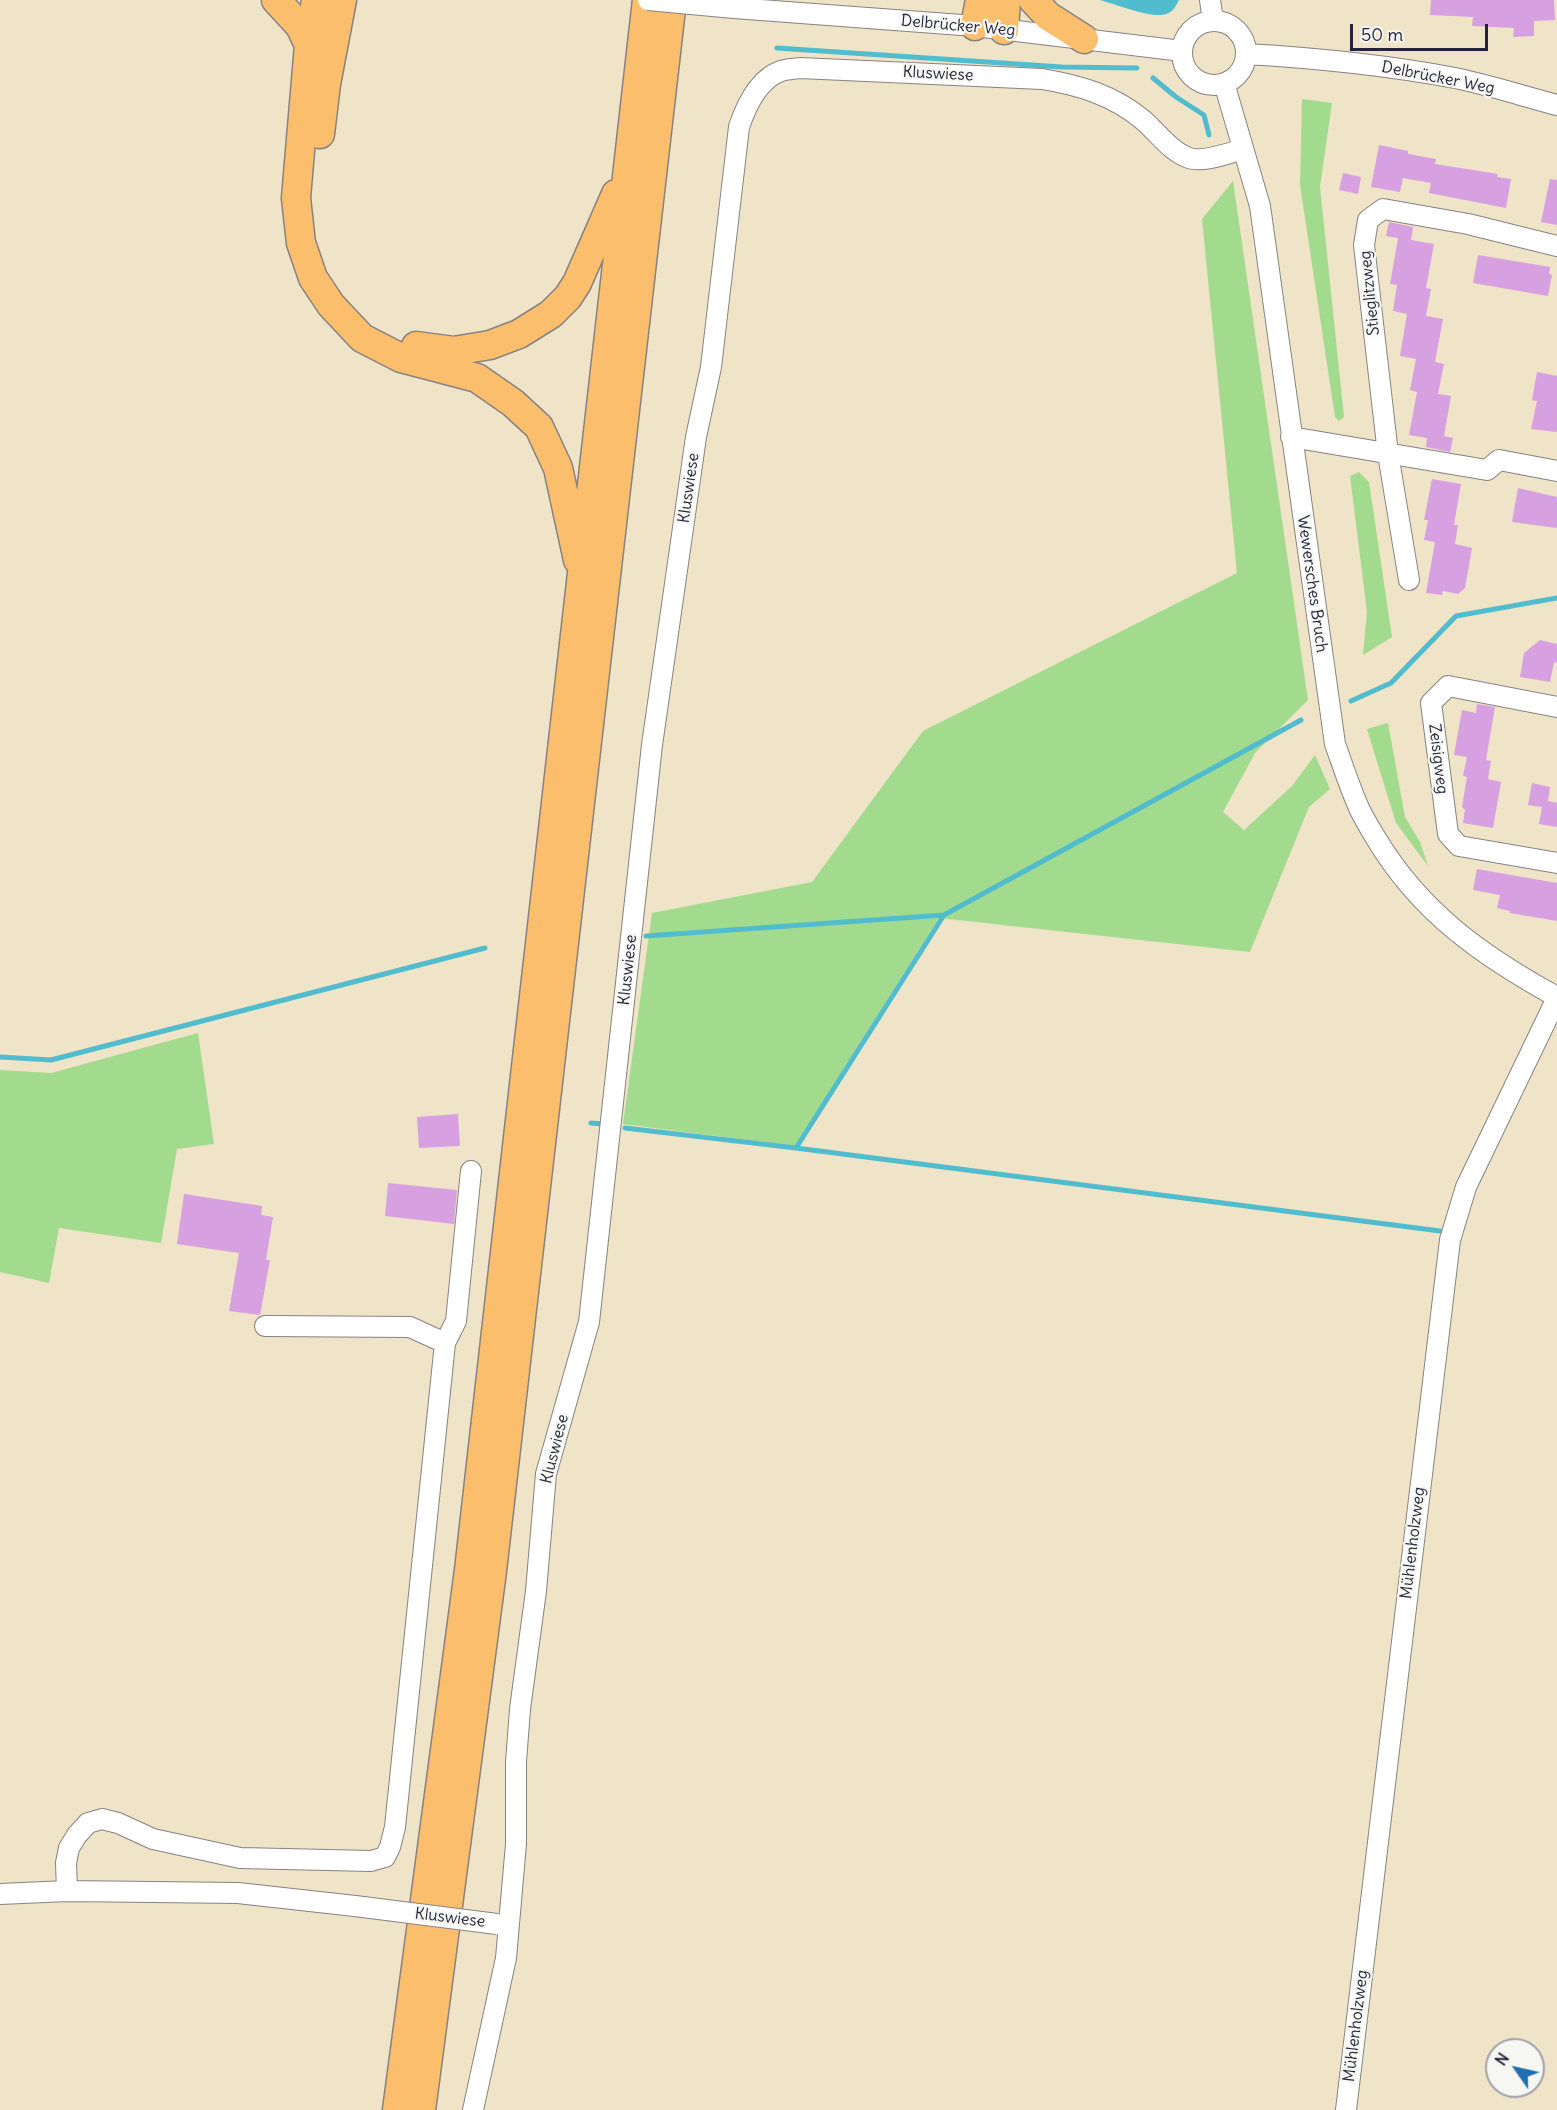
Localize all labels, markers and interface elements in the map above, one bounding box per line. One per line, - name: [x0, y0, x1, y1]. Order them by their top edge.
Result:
- street label: Delbrücker Weg: [900, 11, 1016, 41]
- scale bar: [1353, 12, 1491, 50]
- text: 50 m: [1361, 23, 1403, 46]
- street label: Delbrücker Weg: [1380, 58, 1496, 98]
- street label: Kluswiese: [902, 63, 974, 85]
- street label: Stieglitzweg: [1356, 249, 1384, 337]
- street label: Kluswiese: [675, 452, 703, 524]
- street label: Wewersches Bruch: [1293, 514, 1331, 654]
- street label: Zeisigweg: [1424, 723, 1452, 795]
- street label: Kluswiese: [615, 934, 641, 1006]
- street label: Kluswiese: [537, 1412, 573, 1486]
- street label: Mühlenholzweg: [1397, 1486, 1429, 1600]
- street label: Kluswiese: [414, 1904, 486, 1932]
- street label: Mühlenholzweg: [1340, 1969, 1372, 2083]
- north arrow: [1485, 2038, 1545, 2098]
- text: N: [1490, 2049, 1513, 2069]

